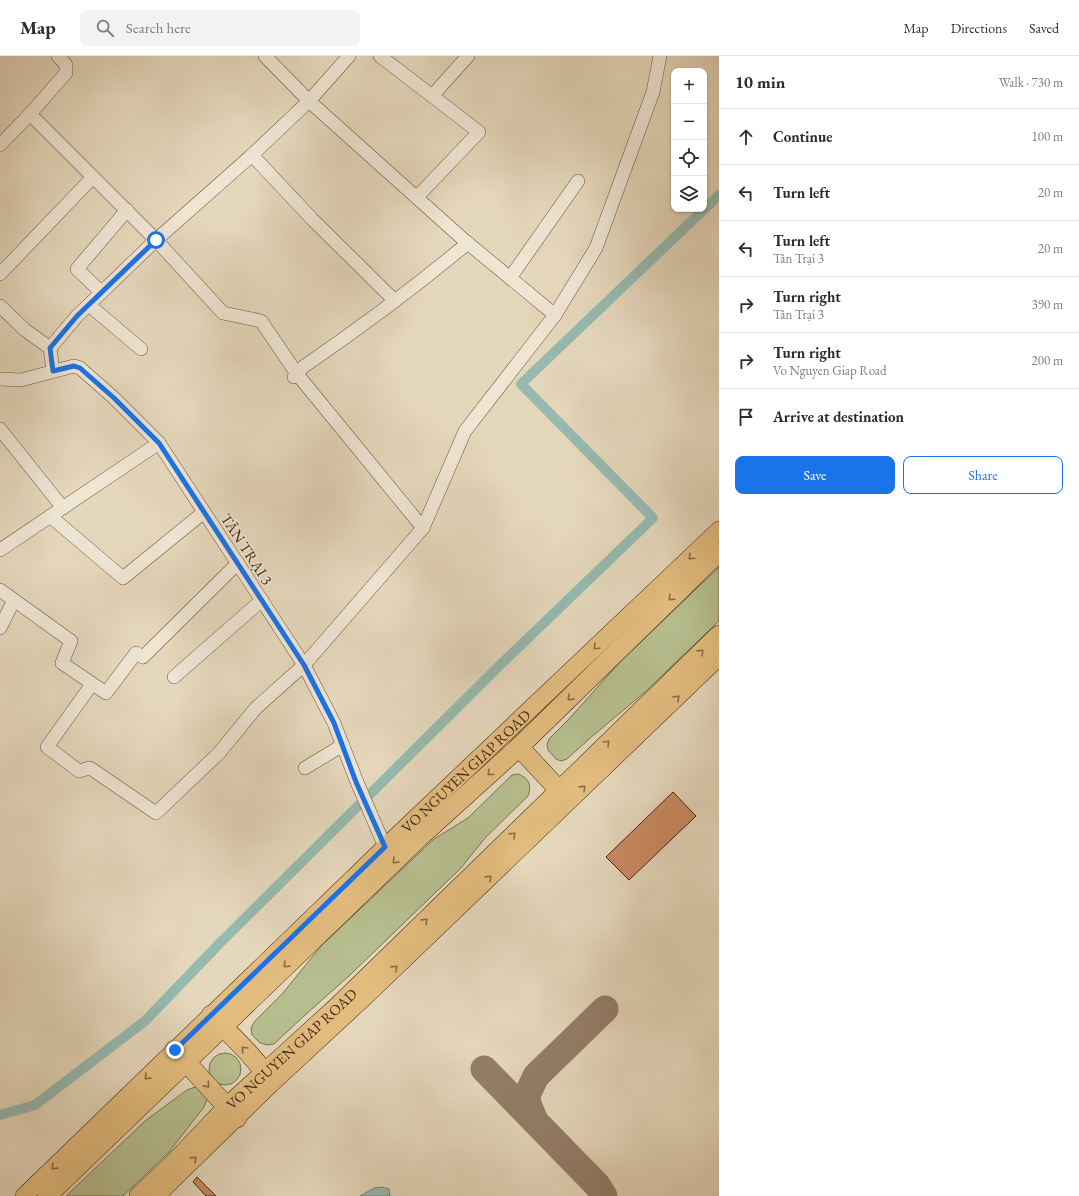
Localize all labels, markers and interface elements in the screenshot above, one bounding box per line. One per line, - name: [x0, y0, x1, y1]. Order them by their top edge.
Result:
- search box: [80, 10, 360, 46]
- text: Map: [20, 15, 56, 40]
- icon: search: [94, 17, 116, 39]
- text: Search here: [126, 18, 191, 37]
- text: Map: [903, 19, 929, 37]
- text: Directions: [951, 19, 1007, 37]
- text: Saved: [1029, 19, 1059, 37]
- map controls: [671, 68, 707, 212]
- button: +: [671, 68, 707, 104]
- text: 10 min: [735, 71, 785, 93]
- text: Walk · 730 m: [999, 74, 1063, 91]
- button: −: [671, 104, 707, 140]
- icon: ahead: [735, 126, 757, 148]
- text: Continue: [773, 127, 833, 146]
- text: 100 m: [1032, 128, 1063, 145]
- button: locate: [671, 140, 707, 176]
- button: layers: [671, 176, 707, 212]
- icon: left: [735, 182, 757, 204]
- text: Turn left: [773, 183, 830, 202]
- text: 20 m: [1038, 184, 1063, 201]
- route start: [147, 231, 165, 249]
- text: Turn left: [773, 231, 830, 250]
- icon: left: [735, 238, 757, 260]
- text: 20 m: [1038, 240, 1063, 257]
- text: Tân Trại 3: [773, 250, 824, 267]
- text: Turn right: [773, 287, 841, 306]
- icon: right: [735, 294, 757, 316]
- text: 390 m: [1032, 296, 1063, 313]
- text: Tân Trại 3: [773, 306, 824, 323]
- text: Turn right: [773, 343, 841, 362]
- icon: right: [735, 350, 757, 372]
- text: 200 m: [1032, 352, 1063, 369]
- text: Vo Nguyen Giap Road: [773, 362, 887, 379]
- icon: arrive: [735, 406, 757, 428]
- text: Arrive at destination: [773, 407, 904, 426]
- button: Save: [735, 456, 895, 494]
- button: Share: [903, 456, 1063, 494]
- street label: TÂN TRẠI 3: [217, 510, 277, 588]
- one-way arrow: [688, 552, 696, 560]
- one-way arrow: [668, 594, 676, 601]
- one-way arrow: [593, 642, 601, 650]
- one-way arrow: [696, 649, 704, 657]
- one-way arrow: [567, 693, 575, 701]
- one-way arrow: [672, 695, 680, 703]
- street label: VO NGUYEN GIAP ROAD: [397, 705, 534, 836]
- one-way arrow: [602, 741, 610, 748]
- one-way arrow: [487, 768, 495, 776]
- one-way arrow: [578, 785, 586, 793]
- one-way arrow: [508, 832, 516, 840]
- one-way arrow: [392, 856, 399, 863]
- one-way arrow: [484, 875, 492, 883]
- one-way arrow: [420, 918, 428, 925]
- one-way arrow: [283, 960, 291, 968]
- one-way arrow: [390, 966, 398, 973]
- street label: VO NGUYEN GIAP ROAD: [222, 984, 361, 1113]
- route end: [166, 1041, 184, 1059]
- one-way arrow: [241, 1046, 249, 1054]
- one-way arrow: [144, 1072, 152, 1080]
- one-way arrow: [202, 1080, 209, 1087]
- one-way arrow: [189, 1156, 197, 1164]
- one-way arrow: [51, 1162, 59, 1170]

